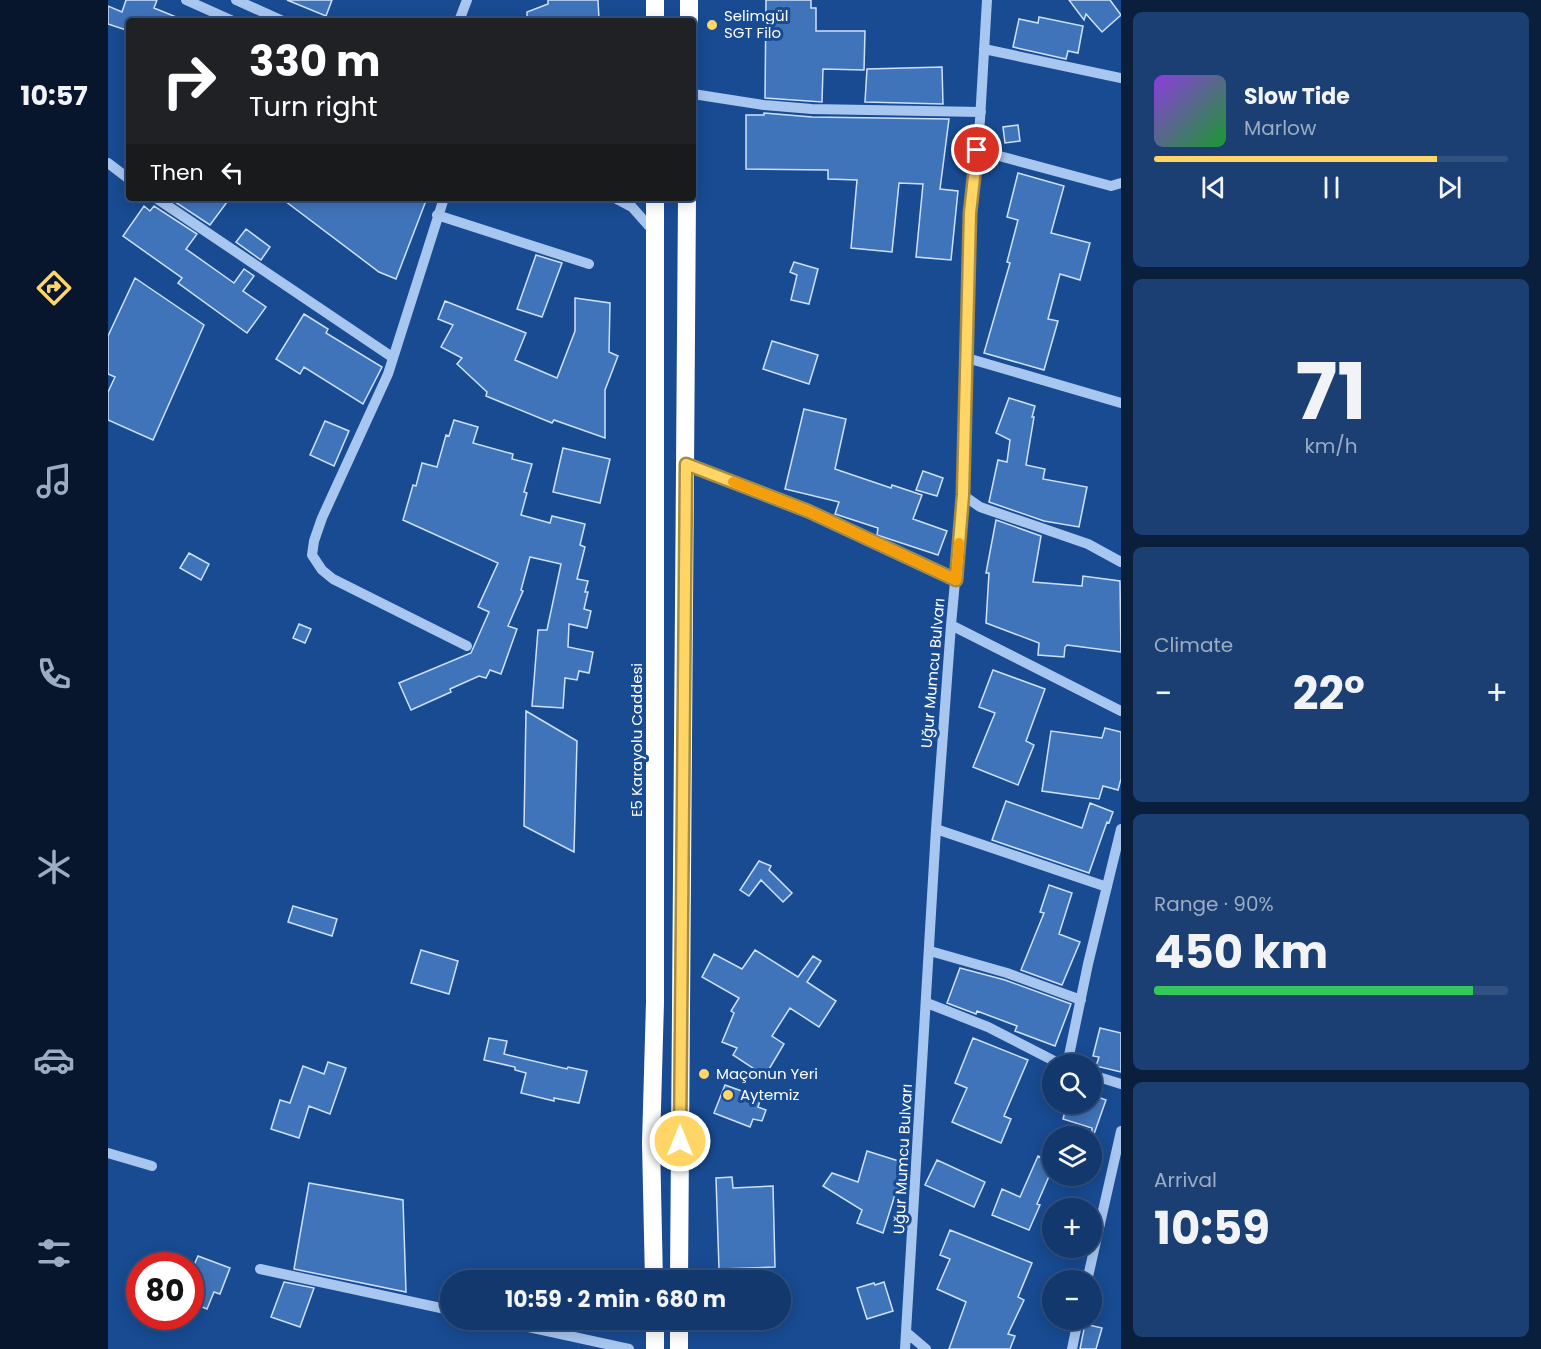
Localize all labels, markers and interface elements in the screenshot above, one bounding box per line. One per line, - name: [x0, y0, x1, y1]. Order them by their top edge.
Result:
- place label: Selimgül SGT Filo: [724, 5, 788, 43]
- marker: Selimgül SGT Filo: [705, 18, 719, 32]
- text: 330 m: [249, 32, 381, 91]
- icon: right: [150, 42, 228, 120]
- text: 10:57: [20, 77, 88, 114]
- text: Slow Tide: [1244, 81, 1350, 112]
- text: Turn right: [249, 88, 378, 125]
- text: Marlow: [1244, 114, 1316, 142]
- pin: [951, 124, 1002, 175]
- icon: arrive: [960, 133, 993, 166]
- icon: left: [216, 156, 249, 189]
- text: Then: [150, 157, 204, 188]
- icon: previous: [1197, 171, 1230, 204]
- icon: pause: [1315, 171, 1348, 204]
- icon: next: [1433, 171, 1466, 204]
- icon: directions: [33, 267, 75, 309]
- text: 71: [1295, 337, 1367, 446]
- text: km/h: [1304, 432, 1358, 460]
- icon: music: [33, 460, 75, 502]
- street label: Uğur Mumcu Bulvarı: [915, 597, 950, 749]
- text: Climate: [1154, 631, 1233, 659]
- icon: phone: [33, 653, 75, 695]
- text: 22°: [1293, 662, 1365, 725]
- street label: E5 Karayolu Caddesi: [626, 663, 647, 817]
- text: −: [1154, 670, 1172, 717]
- text: +: [1485, 670, 1508, 717]
- icon: climate: [33, 846, 75, 888]
- text: Range · 90%: [1154, 890, 1274, 918]
- text: 450 km: [1154, 921, 1328, 984]
- icon: car: [33, 1039, 75, 1081]
- map controls: [1042, 1054, 1102, 1330]
- button: search: [1042, 1054, 1102, 1114]
- place label: Maçonun Yeri: [716, 1063, 818, 1084]
- marker: Maçonun Yeri: [697, 1067, 711, 1081]
- street label: Uğur Mumcu Bulvarı: [888, 1083, 917, 1235]
- place label: Aytemiz: [740, 1084, 799, 1105]
- marker: Aytemiz: [721, 1088, 735, 1102]
- position arrow: [648, 1109, 712, 1173]
- button: layers: [1042, 1126, 1102, 1186]
- text: Arrival: [1154, 1166, 1217, 1194]
- text: 10:59: [1154, 1197, 1270, 1260]
- button: +: [1042, 1198, 1102, 1258]
- icon: filters: [33, 1232, 75, 1274]
- speed limit sign: 80: [126, 1252, 204, 1330]
- button: −: [1042, 1270, 1102, 1330]
- text: 10:59 · 2 min · 680 m: [505, 1284, 726, 1315]

